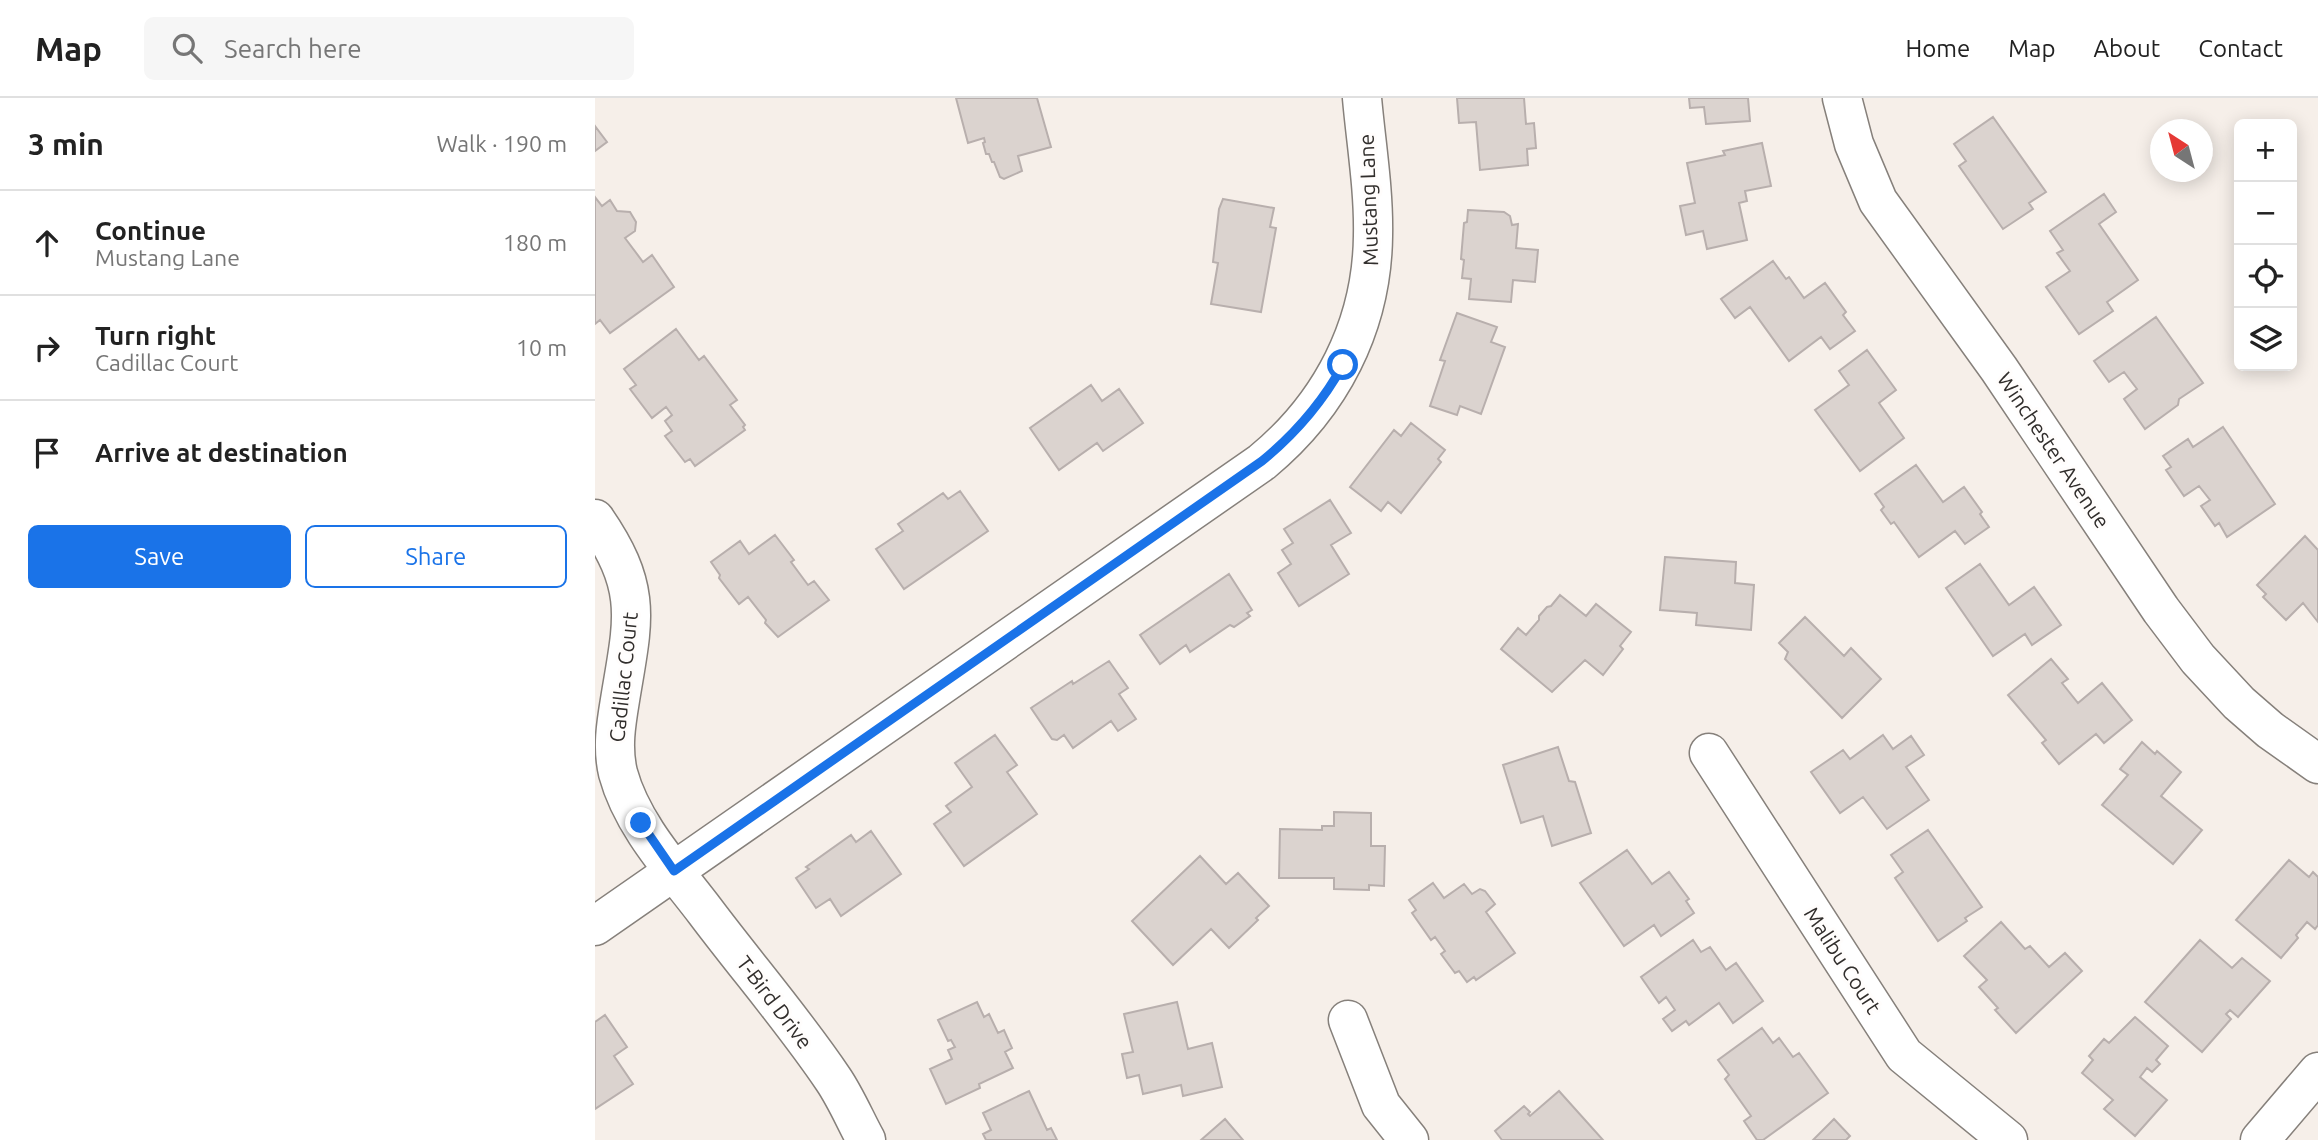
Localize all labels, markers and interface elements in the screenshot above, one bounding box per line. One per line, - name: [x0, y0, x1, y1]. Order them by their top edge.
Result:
- search box: [144, 17, 634, 80]
- icon: search: [168, 29, 206, 67]
- text: Map: [35, 30, 102, 67]
- text: Search here: [224, 34, 362, 63]
- text: Home: [1905, 35, 1970, 62]
- text: Map: [2008, 35, 2055, 62]
- text: About: [2093, 35, 2160, 62]
- text: Contact: [2198, 35, 2283, 62]
- north arrow: [2150, 119, 2213, 182]
- map controls: [2234, 119, 2297, 371]
- button: +: [2234, 119, 2297, 182]
- text: 3 min: [28, 127, 104, 161]
- text: Walk · 190 m: [436, 131, 567, 156]
- street label: Mustang Lane: [1354, 133, 1382, 267]
- button: −: [2234, 182, 2297, 245]
- text: Continue: [95, 216, 206, 245]
- icon: ahead: [28, 224, 66, 262]
- text: 180 m: [503, 230, 567, 255]
- text: Mustang Lane: [95, 245, 240, 270]
- button: locate: [2234, 245, 2297, 308]
- button: layers: [2234, 308, 2297, 371]
- text: Turn right: [95, 321, 216, 350]
- icon: right: [28, 329, 66, 367]
- text: 10 m: [516, 335, 567, 360]
- route start: [1327, 349, 1358, 380]
- text: Cadillac Court: [95, 350, 238, 375]
- street label: Winchester Avenue: [1993, 368, 2115, 532]
- icon: arrive: [28, 434, 66, 472]
- text: Arrive at destination: [95, 438, 348, 467]
- button: Save: [28, 525, 291, 588]
- button: Share: [305, 525, 567, 588]
- street label: Cadillac Court: [604, 611, 642, 743]
- route end: [625, 807, 656, 838]
- street label: Malibu Court: [1800, 902, 1886, 1018]
- street label: T-Bird Drive: [732, 951, 818, 1053]

